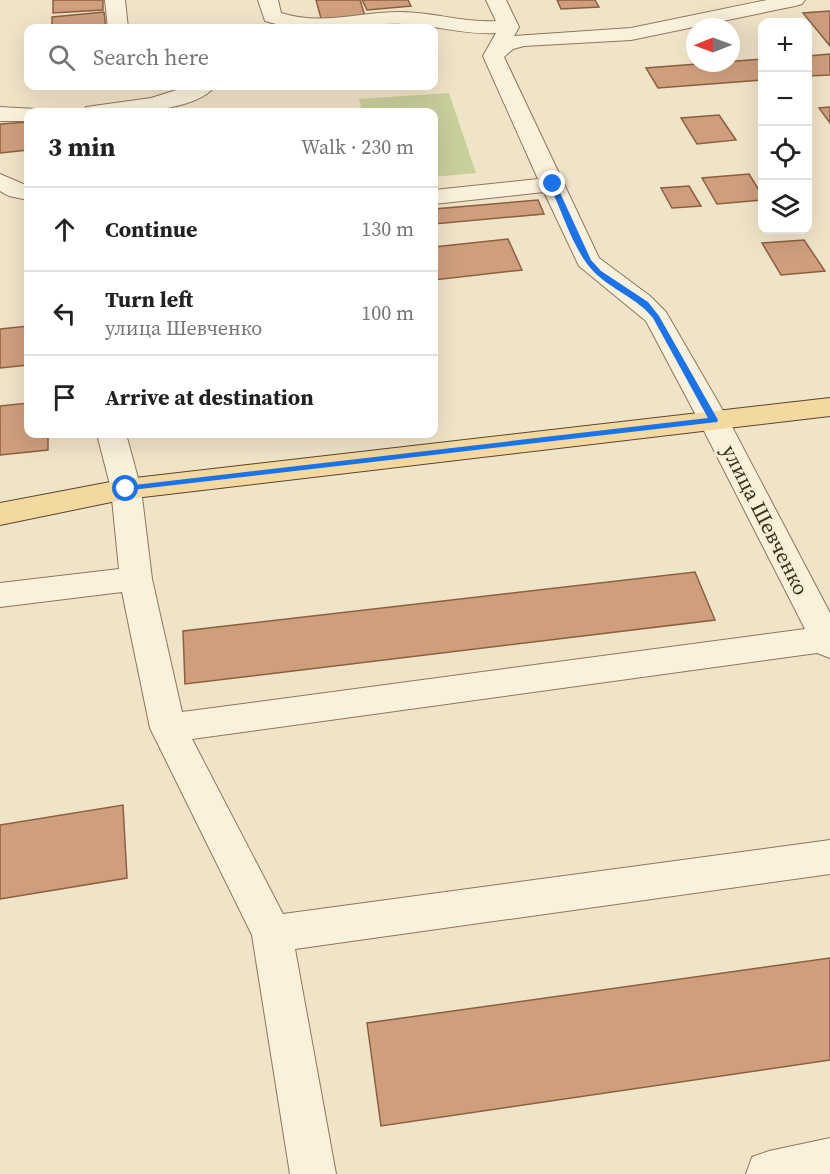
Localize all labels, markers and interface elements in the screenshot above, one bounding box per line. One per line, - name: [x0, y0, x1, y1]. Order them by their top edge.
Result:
- north arrow: [686, 18, 740, 72]
- map controls: [758, 18, 812, 234]
- button: +: [758, 18, 812, 72]
- search box: [24, 24, 438, 90]
- icon: search: [45, 41, 78, 74]
- text: Search here: [93, 42, 209, 72]
- button: −: [758, 72, 812, 126]
- button: locate: [758, 126, 812, 180]
- text: 3 min: [48, 129, 115, 165]
- text: Walk · 230 m: [301, 133, 414, 161]
- route end: [539, 170, 565, 196]
- button: layers: [758, 180, 812, 234]
- icon: ahead: [48, 213, 81, 246]
- text: Continue: [105, 214, 198, 244]
- text: 130 m: [361, 215, 414, 243]
- text: Turn left: [105, 284, 193, 314]
- icon: left: [48, 297, 81, 330]
- text: 100 m: [361, 299, 414, 327]
- text: улица Шевченко: [105, 314, 262, 342]
- icon: arrive: [48, 381, 81, 414]
- text: Arrive at destination: [105, 382, 314, 412]
- street label: улица Шевченко: [715, 440, 816, 600]
- route start: [112, 475, 138, 501]

